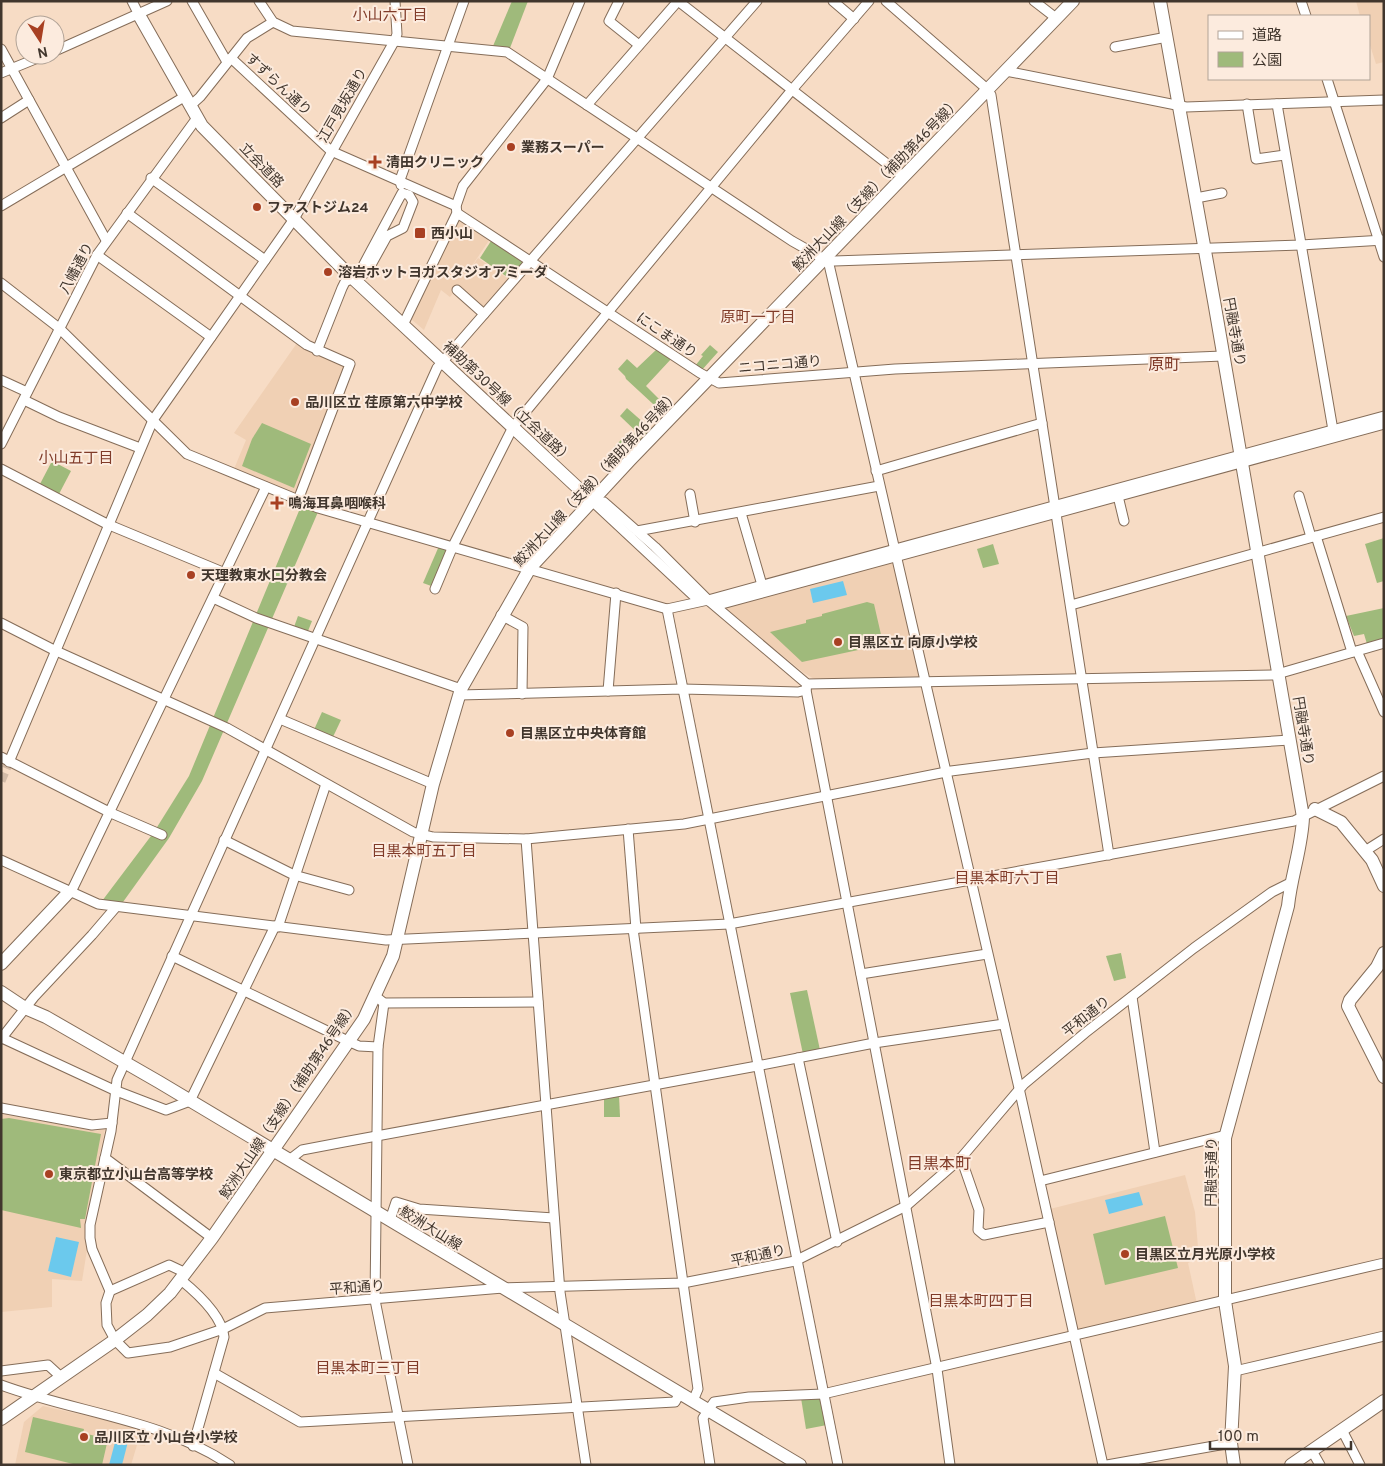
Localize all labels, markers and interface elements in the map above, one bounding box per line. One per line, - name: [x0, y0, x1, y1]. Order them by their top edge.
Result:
- district label: 小山六丁目: [352, 7, 428, 26]
- north arrow: [15, 15, 65, 65]
- legend: [1208, 15, 1370, 80]
- text: 道路: [1252, 27, 1282, 46]
- text: N: [36, 42, 49, 61]
- street label: すずらん通り: [241, 50, 314, 120]
- text: 公園: [1252, 52, 1282, 71]
- street label: 江戸見坂通り: [315, 65, 372, 146]
- street label: 鮫洲大山線（支線）（補助第46号線）: [789, 94, 964, 275]
- street label: 立会道路: [235, 140, 286, 192]
- place label: 業務スーパー: [521, 140, 605, 157]
- marker: 業務スーパー: [505, 141, 517, 153]
- marker: 清田クリニック: [368, 155, 382, 169]
- place label: 清田クリニック: [386, 155, 484, 172]
- place label: ファストジム24: [267, 200, 369, 217]
- marker: ファストジム24: [251, 201, 263, 213]
- marker: 西小山: [413, 226, 427, 240]
- place label: 西小山: [431, 226, 473, 243]
- street label: 八幡通り: [57, 240, 98, 297]
- place label: 溶岩ホットヨガスタジオアミーダ: [338, 264, 548, 282]
- marker: 溶岩ホットヨガスタジオアミーダ: [322, 266, 334, 278]
- street label: 円融寺通り: [1219, 296, 1248, 368]
- district label: 原町一丁目: [720, 309, 796, 328]
- street label: にこま通り: [633, 310, 700, 363]
- street label: 補助第30号線（立会道路）: [439, 338, 576, 468]
- street label: ニコニコ通り: [738, 353, 823, 378]
- district label: 原町: [1148, 356, 1180, 376]
- street label: 鮫洲大山線（支線）（補助第46号線）: [510, 387, 683, 570]
- place label: 品川区立 荏原第六中学校: [305, 394, 463, 412]
- marker: 品川区立 荏原第六中学校: [289, 396, 301, 408]
- district label: 小山五丁目: [38, 450, 114, 469]
- place label: 鳴海耳鼻咽喉科: [288, 495, 386, 513]
- marker: 鳴海耳鼻咽喉科: [270, 496, 284, 510]
- place label: 天理教東水口分教会: [201, 568, 327, 585]
- marker: 天理教東水口分教会: [185, 569, 197, 581]
- place label: 目黒区立 向原小学校: [848, 635, 978, 652]
- marker: 目黒区立 向原小学校: [832, 636, 844, 648]
- street label: 円融寺通り: [1289, 695, 1316, 767]
- place label: 目黒区立中央体育館: [520, 726, 646, 743]
- marker: 目黒区立中央体育館: [504, 727, 516, 739]
- district label: 目黒本町五丁目: [371, 843, 477, 862]
- district label: 目黒本町六丁目: [954, 870, 1060, 889]
- street label: 平和通り: [1060, 993, 1114, 1041]
- street label: 鮫洲大山線（支線）（補助第46号線）: [216, 999, 362, 1203]
- street label: 円融寺通り: [1203, 1137, 1222, 1207]
- district label: 目黒本町: [907, 1155, 971, 1175]
- place label: 東京都立小山台高等学校: [59, 1166, 213, 1184]
- marker: 東京都立小山台高等学校: [43, 1168, 55, 1180]
- street label: 鮫洲大山線: [396, 1203, 465, 1255]
- street label: 平和通り: [729, 1242, 787, 1271]
- place label: 目黒区立月光原小学校: [1135, 1247, 1275, 1264]
- marker: 目黒区立月光原小学校: [1119, 1248, 1131, 1260]
- street label: 平和通り: [329, 1278, 386, 1299]
- district label: 目黒本町四丁目: [928, 1293, 1034, 1312]
- district label: 目黒本町三丁目: [315, 1360, 421, 1379]
- scale bar: [1210, 1418, 1351, 1450]
- text: 100 m: [1218, 1428, 1259, 1447]
- place label: 品川区立 小山台小学校: [94, 1430, 238, 1447]
- marker: 品川区立 小山台小学校: [78, 1431, 90, 1443]

